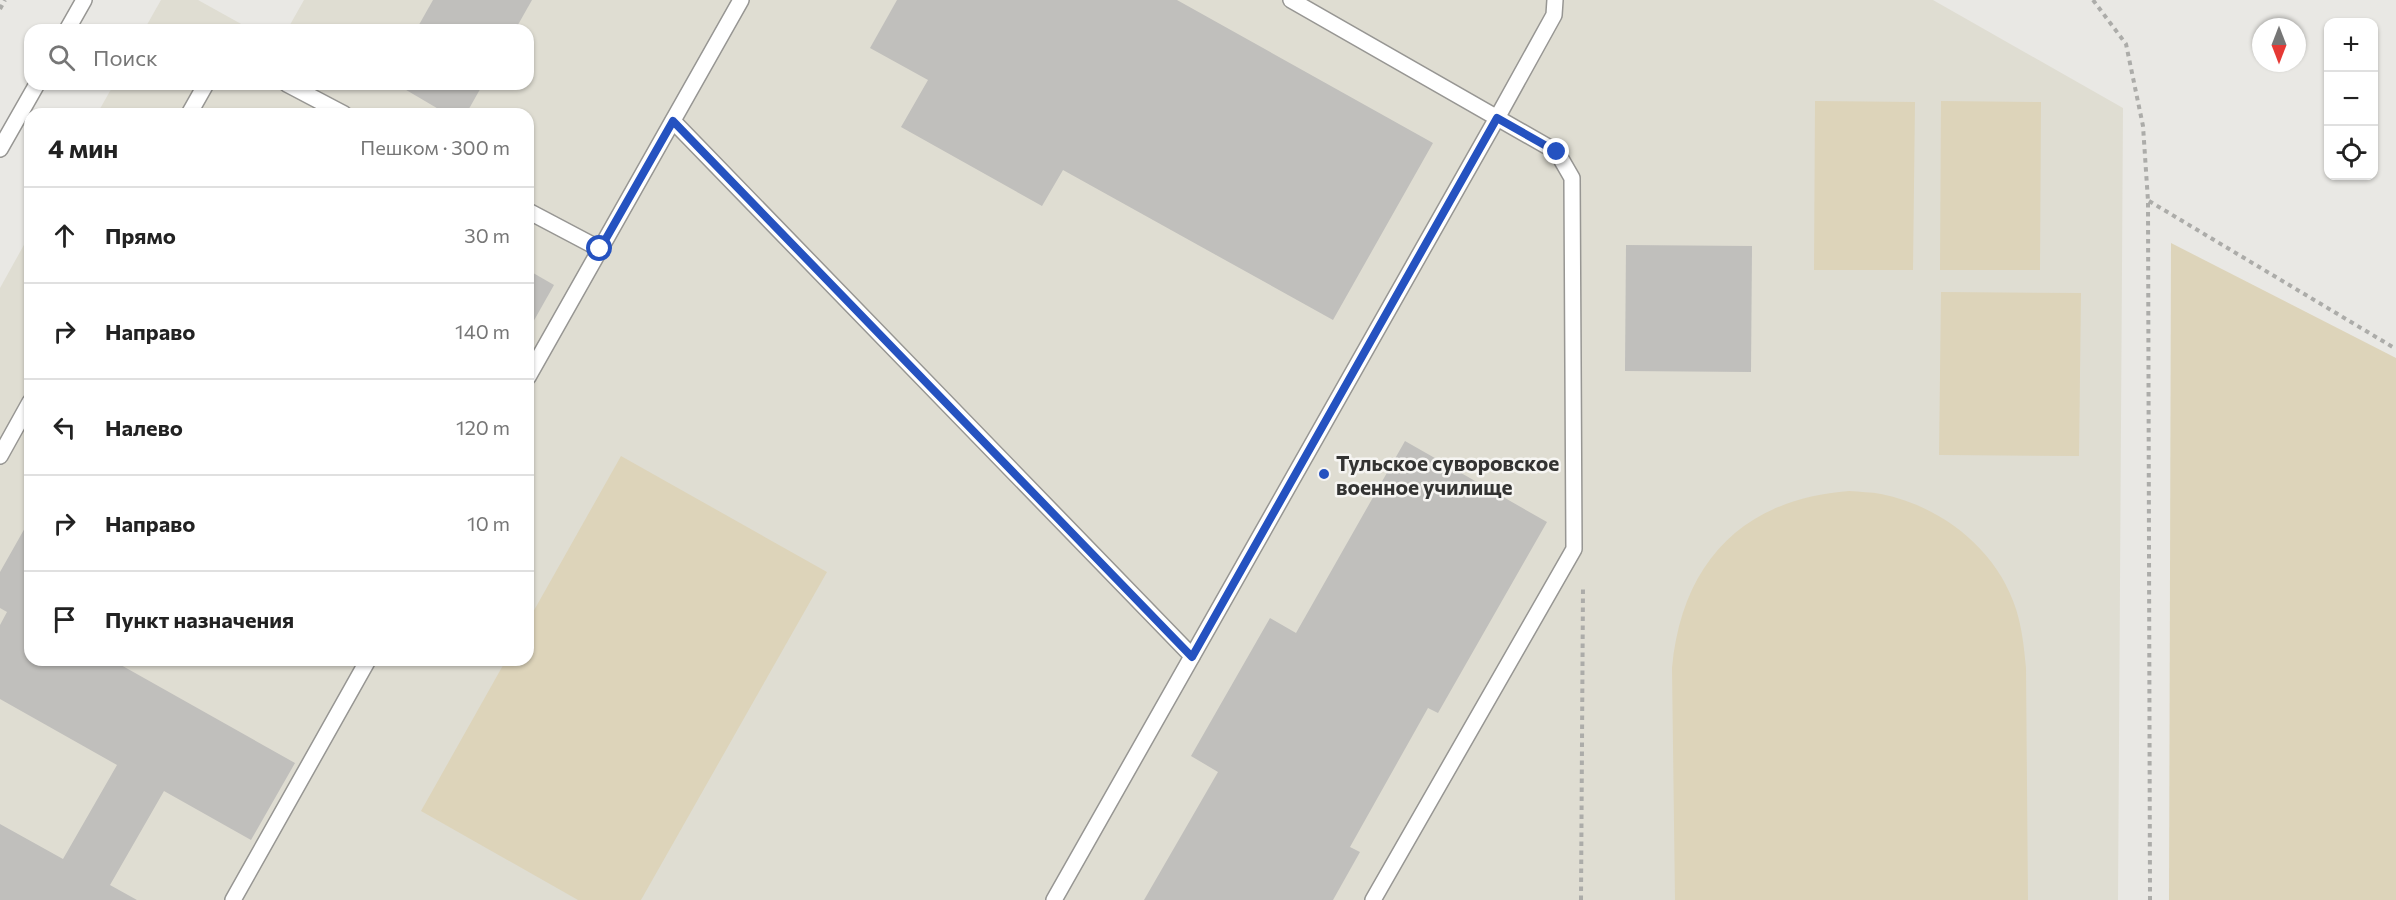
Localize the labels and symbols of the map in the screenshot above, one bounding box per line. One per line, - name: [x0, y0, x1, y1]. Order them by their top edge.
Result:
- north arrow: [2252, 18, 2306, 72]
- route end: [1543, 138, 1569, 164]
- route start: [586, 235, 612, 261]
- place label: Тульское суворовское военное училище: [1336, 450, 1559, 499]
- marker: Тульское суворовское военное училище: [1317, 467, 1331, 481]

